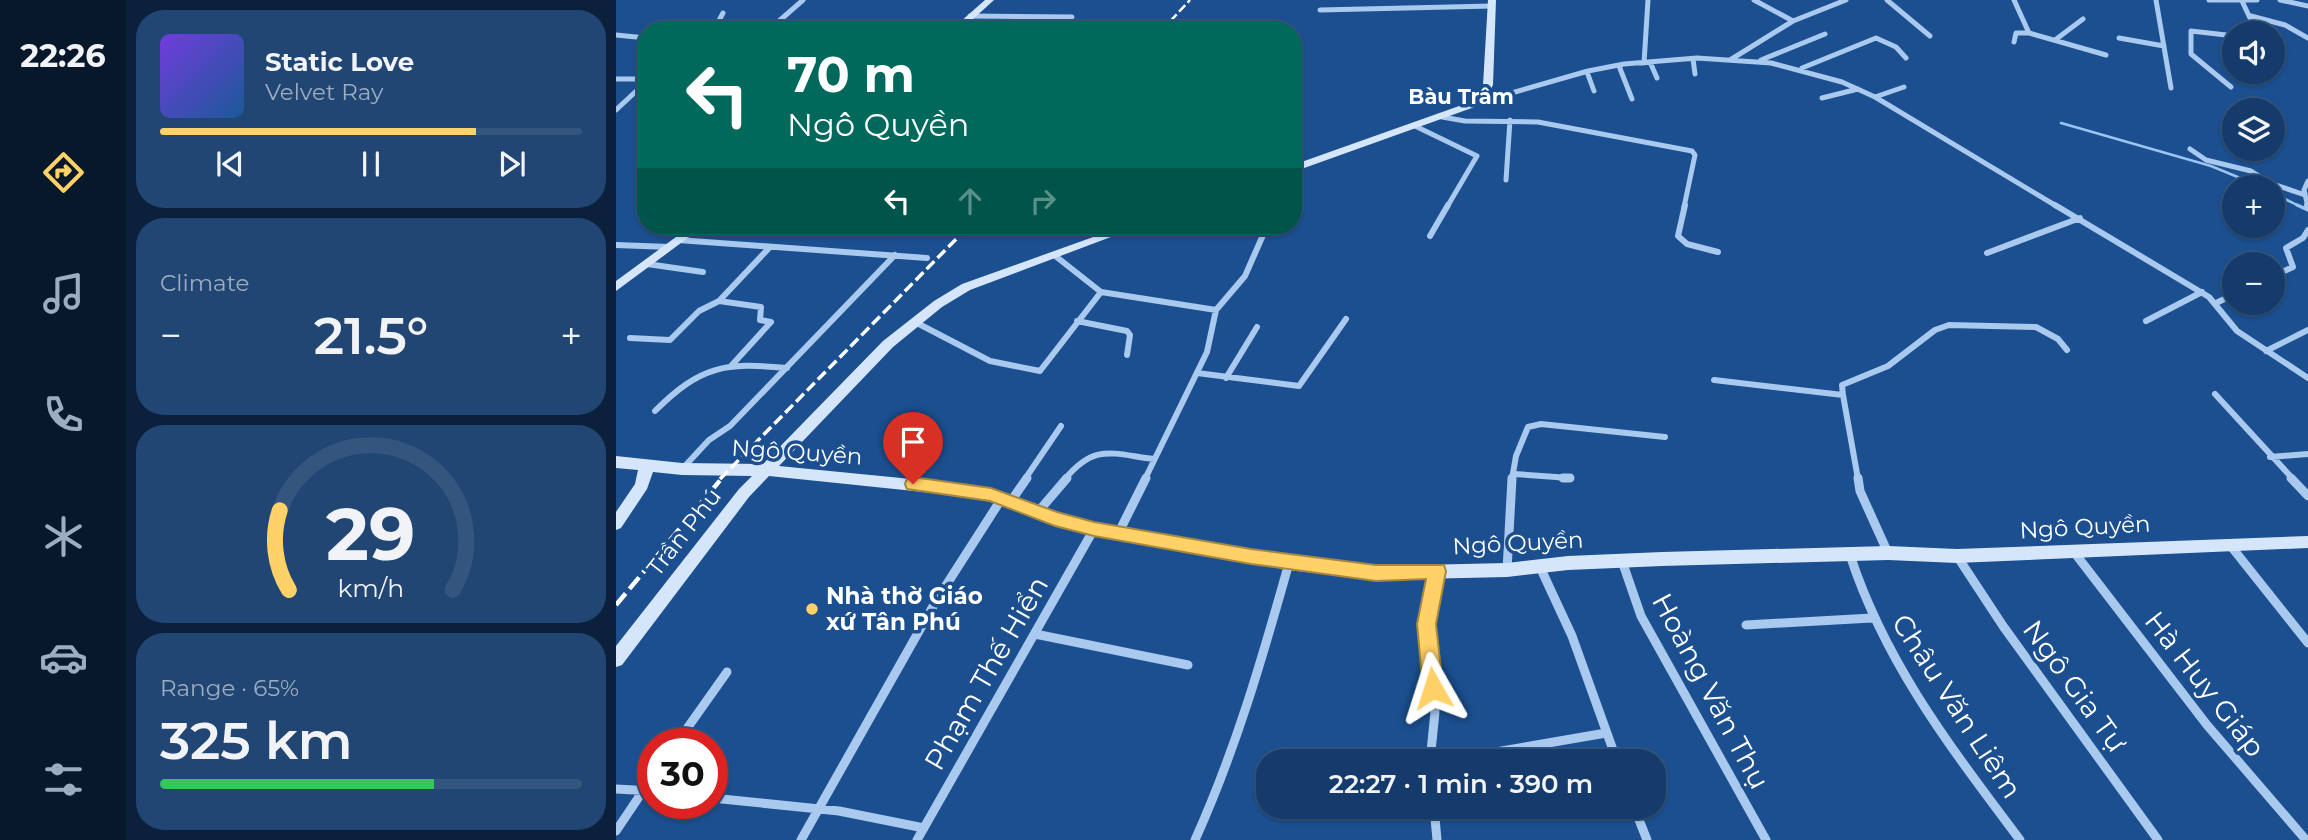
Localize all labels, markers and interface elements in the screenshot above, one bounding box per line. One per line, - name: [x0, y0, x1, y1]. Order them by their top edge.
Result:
- map controls: [2222, 21, 2285, 315]
- button: sound: [2222, 21, 2285, 84]
- text: 22:26: [20, 36, 106, 75]
- text: 70 m: [787, 45, 915, 104]
- text: Static Love: [265, 46, 414, 78]
- icon: left: [672, 49, 763, 140]
- text: Velvet Ray: [265, 78, 383, 106]
- district label: Bàu Trâm: [1408, 84, 1514, 109]
- button: layers: [2222, 98, 2285, 161]
- text: Ngô Quyền: [787, 105, 969, 144]
- icon: previous: [211, 145, 249, 183]
- icon: pause: [352, 145, 390, 183]
- icon: next: [493, 145, 531, 183]
- icon: directions: [39, 148, 88, 197]
- button: +: [2222, 175, 2285, 238]
- icon: left: [878, 182, 916, 220]
- icon: ahead: [951, 182, 989, 220]
- icon: right: [1024, 182, 1062, 220]
- button: −: [2222, 252, 2285, 315]
- icon: music: [39, 269, 88, 318]
- text: Climate: [160, 269, 249, 297]
- text: 21.5°: [314, 304, 428, 367]
- text: −: [160, 312, 182, 359]
- text: +: [560, 312, 582, 359]
- icon: phone: [39, 390, 88, 439]
- pin: [883, 412, 943, 484]
- icon: arrive: [894, 423, 932, 461]
- street label: Ngô Quyền: [731, 433, 863, 471]
- street label: Trần Phú: [641, 482, 727, 582]
- text: 29: [326, 490, 416, 578]
- street label: Ngô Quyền: [2019, 510, 2151, 544]
- icon: climate: [39, 512, 88, 561]
- street label: Ngô Quyền: [1452, 526, 1584, 560]
- street label: Phạm Thế Hiển: [917, 570, 1055, 776]
- text: km/h: [338, 573, 404, 603]
- place label: Nhà thờ Giáo xứ Tân Phú: [826, 582, 983, 636]
- street label: Hoàng Văn Thụ: [1645, 587, 1777, 795]
- marker: Nhà thờ Giáo xứ Tân Phú: [804, 601, 820, 617]
- street label: Hà Huy Giáp: [2138, 604, 2272, 764]
- street label: Châu Văn Liêm: [1885, 607, 2029, 805]
- street label: Ngô Gia Tự: [2016, 613, 2134, 759]
- icon: car: [39, 633, 88, 682]
- position arrow: [1396, 651, 1470, 725]
- text: Range · 65%: [160, 674, 299, 702]
- text: 325 km: [160, 709, 353, 772]
- speed limit sign: 30: [637, 728, 728, 819]
- icon: filters: [39, 755, 88, 804]
- text: 22:27 · 1 min · 390 m: [1329, 768, 1593, 800]

